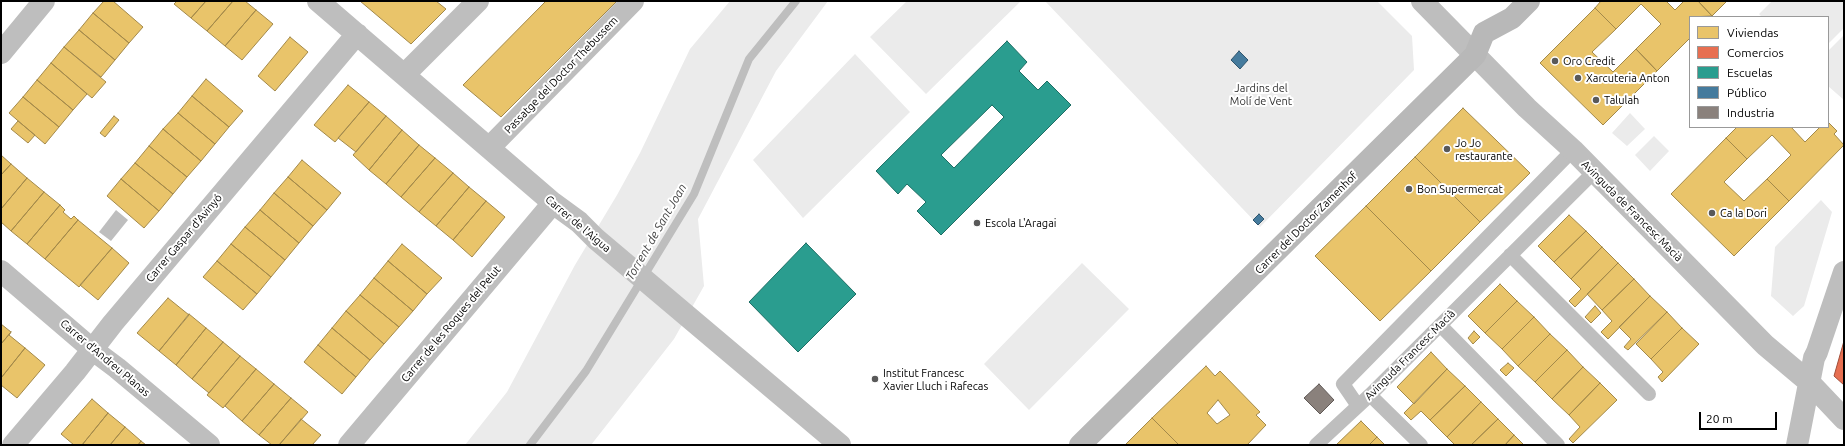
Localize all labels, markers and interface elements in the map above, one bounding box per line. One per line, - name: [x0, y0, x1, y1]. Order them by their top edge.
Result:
- street label: Passatge del Doctor Thebussem: [502, 14, 620, 136]
- legend: [1689, 16, 1829, 128]
- text: Viviendas: [1727, 26, 1779, 39]
- text: Comercios: [1727, 46, 1784, 59]
- place label: Oro Credit: [1563, 54, 1615, 68]
- marker: Oro Credit: [1550, 56, 1560, 66]
- text: Escuelas: [1727, 66, 1773, 79]
- place label: Xarcuteria Anton: [1586, 71, 1670, 85]
- marker: Xarcuteria Anton: [1573, 73, 1583, 83]
- park label: Jardins del Molí de Vent: [1230, 81, 1292, 107]
- text: Público: [1727, 86, 1767, 99]
- place label: Talulah: [1604, 93, 1639, 107]
- marker: Talulah: [1591, 95, 1601, 105]
- text: Industria: [1727, 106, 1774, 119]
- place label: Jo Jo restaurante: [1455, 136, 1513, 162]
- marker: Jo Jo restaurante: [1442, 144, 1452, 154]
- street label: Avinguda de Francesc Macià: [1579, 158, 1685, 264]
- street label: Carrer del Doctor Zamenhof: [1252, 169, 1360, 277]
- water label: Torrent de Sant Joan: [622, 181, 690, 283]
- place label: Bon Supermercat: [1417, 182, 1503, 196]
- marker: Bon Supermercat: [1404, 184, 1414, 194]
- street label: Carrer Gaspar d'Avinyó: [143, 191, 225, 285]
- street label: Carrer de l'Aigua: [543, 193, 613, 255]
- place label: Ca la Dori: [1720, 206, 1767, 220]
- marker: Ca la Dori: [1707, 208, 1717, 218]
- place label: Escola L'Aragai: [985, 216, 1056, 230]
- marker: Escola L'Aragai: [972, 218, 982, 228]
- street label: Carrer de les Roques del Pelut: [398, 263, 504, 385]
- street label: Avinguda Francesc Macià: [1362, 307, 1458, 403]
- street label: Carrer d'Andreu Planas: [58, 317, 152, 399]
- place label: Institut Francesc Xavier Lluch i Rafecas: [883, 366, 988, 392]
- marker: Institut Francesc Xavier Lluch i Rafecas: [870, 374, 880, 384]
- scale bar: [1701, 404, 1779, 430]
- text: 20 m: [1706, 412, 1733, 425]

